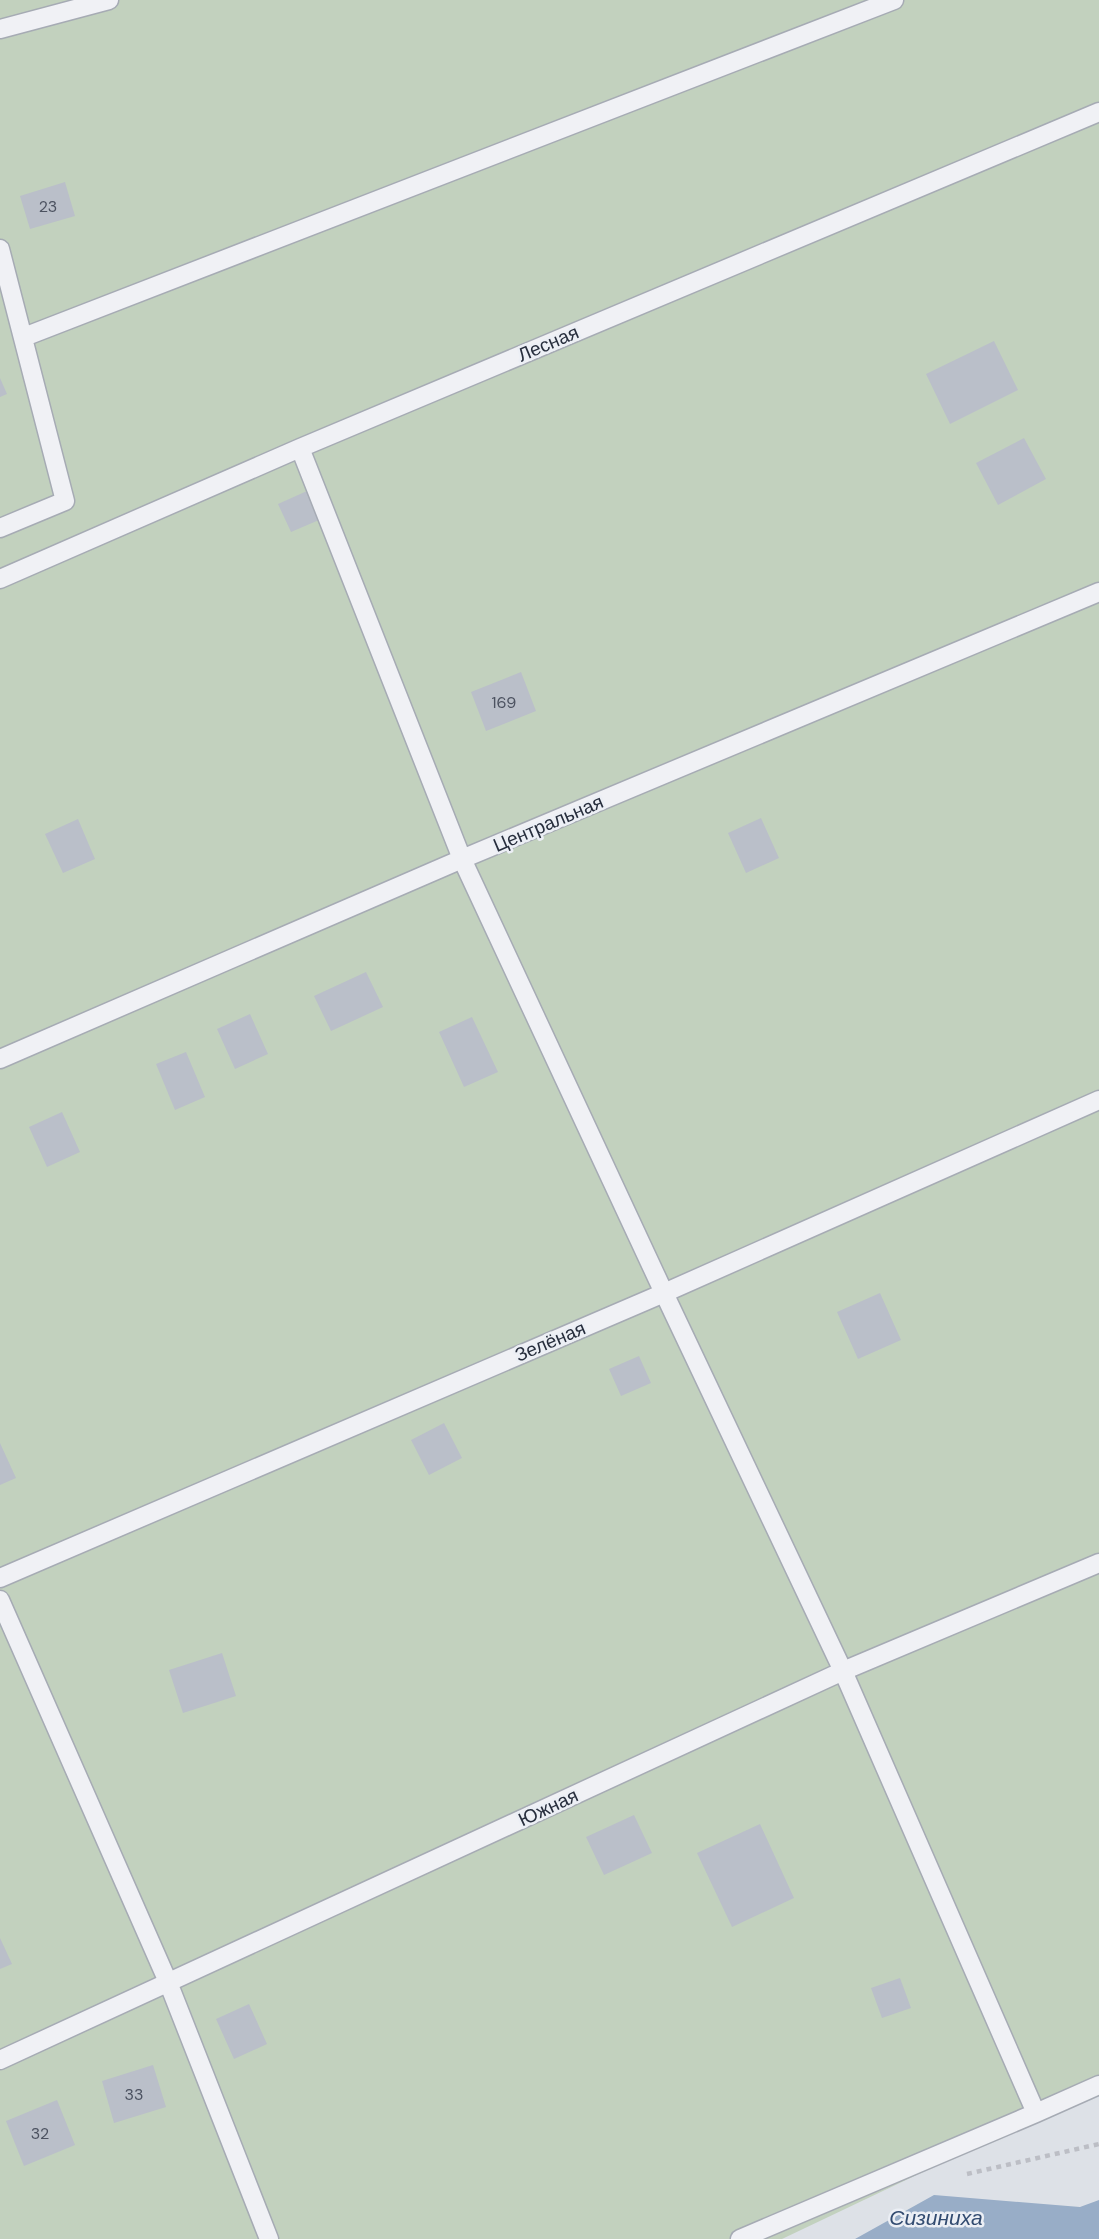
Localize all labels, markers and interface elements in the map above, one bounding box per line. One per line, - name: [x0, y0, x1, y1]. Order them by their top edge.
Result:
- house number: 23: [39, 196, 57, 217]
- street label: Лесная: [514, 319, 582, 367]
- house number: 169: [492, 692, 516, 713]
- street label: Центральная: [489, 789, 607, 858]
- street label: Зелёная: [511, 1315, 589, 1368]
- street label: Южная: [514, 1783, 582, 1832]
- house number: 33: [125, 2084, 143, 2105]
- house number: 32: [31, 2123, 49, 2144]
- water label: Сизиниха: [889, 2204, 983, 2232]

